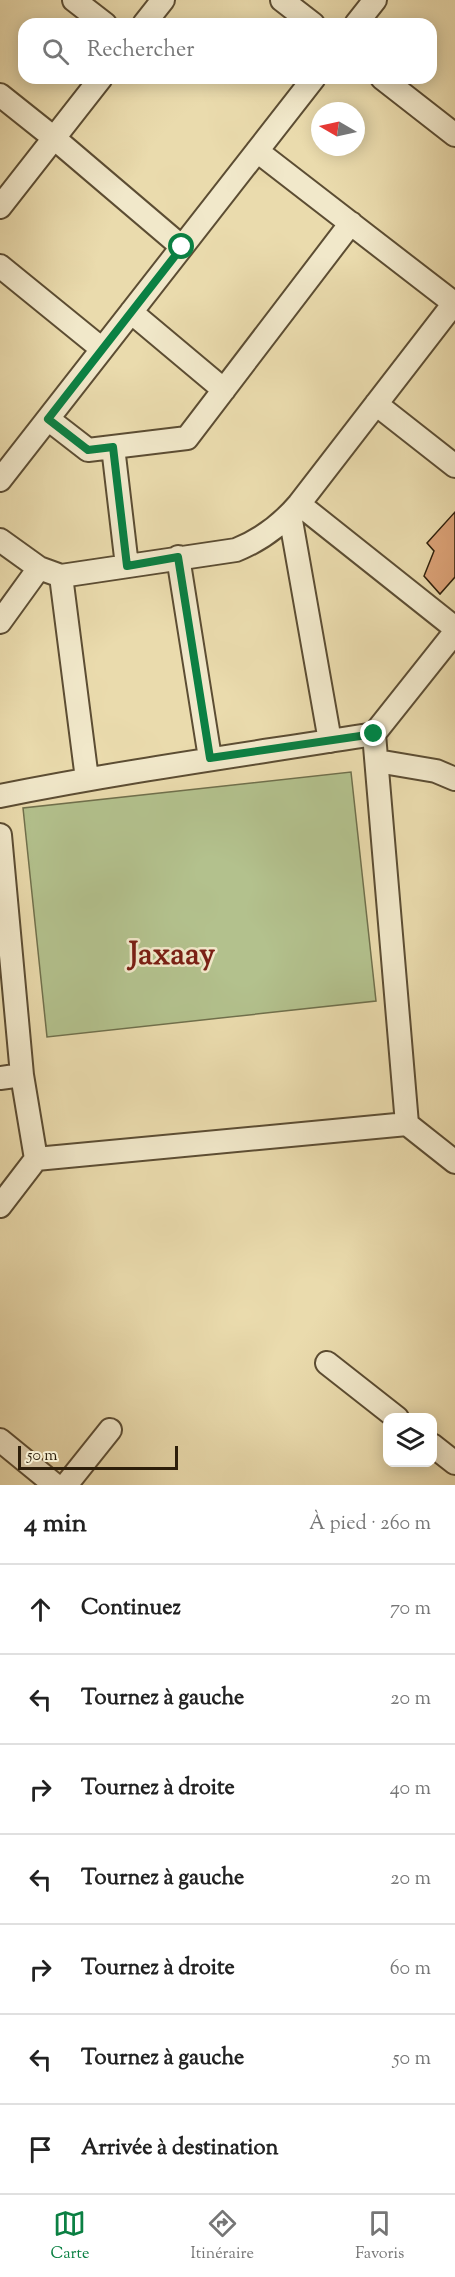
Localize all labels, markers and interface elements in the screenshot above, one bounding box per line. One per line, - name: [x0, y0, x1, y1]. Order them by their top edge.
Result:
- search box: [18, 18, 437, 84]
- icon: search: [39, 35, 72, 68]
- text: Rechercher: [87, 35, 194, 67]
- north arrow: [311, 102, 365, 156]
- route start: [168, 233, 194, 259]
- route end: [360, 720, 386, 746]
- district label: Jaxaay: [127, 933, 215, 979]
- map controls: [383, 1413, 437, 1467]
- button: layers: [383, 1413, 437, 1467]
- scale bar: [18, 1443, 178, 1470]
- text: 50 m: [27, 1445, 58, 1468]
- text: 4 min: [24, 1506, 87, 1543]
- text: À pied · 260 m: [309, 1510, 431, 1539]
- icon: ahead: [24, 1593, 57, 1626]
- text: Continuez: [81, 1593, 181, 1625]
- text: 70 m: [390, 1595, 431, 1624]
- icon: left: [24, 1683, 57, 1716]
- text: Tournez à gauche: [81, 1683, 244, 1715]
- text: 20 m: [390, 1685, 431, 1714]
- icon: right: [24, 1773, 57, 1806]
- text: Tournez à droite: [81, 1773, 235, 1805]
- text: 40 m: [390, 1775, 431, 1804]
- icon: left: [24, 1863, 57, 1896]
- text: Tournez à gauche: [81, 1863, 244, 1895]
- text: 20 m: [390, 1865, 431, 1894]
- icon: right: [24, 1953, 57, 1986]
- text: Tournez à droite: [81, 1953, 235, 1985]
- text: 60 m: [390, 1955, 431, 1984]
- icon: left: [24, 2043, 57, 2076]
- text: Tournez à gauche: [81, 2043, 244, 2075]
- text: 50 m: [393, 2045, 431, 2074]
- icon: arrive: [24, 2133, 57, 2166]
- text: Arrivée à destination: [81, 2133, 278, 2165]
- tab: Carte: [51, 2207, 89, 2266]
- tab: Itinéraire: [191, 2207, 254, 2266]
- tab: Favoris: [355, 2207, 404, 2266]

